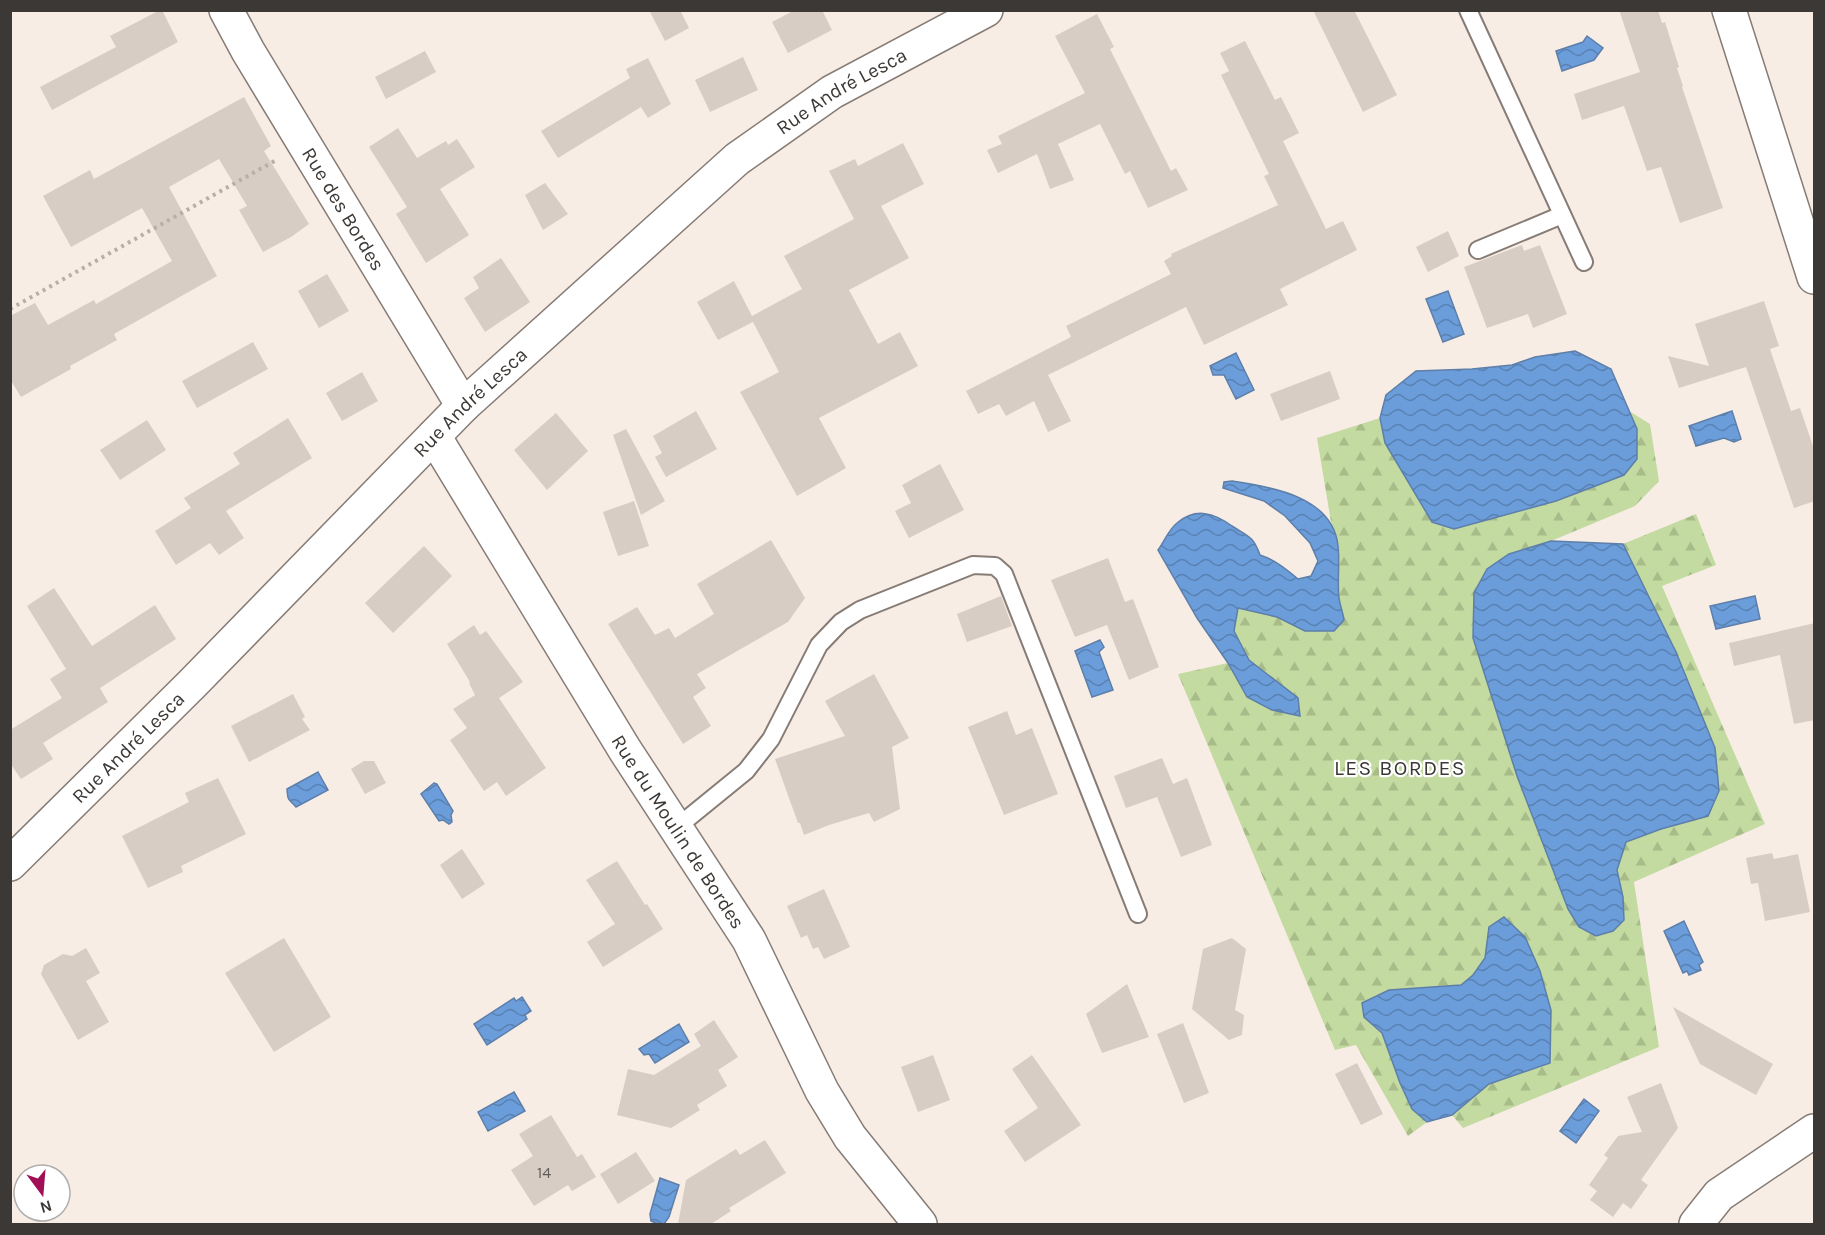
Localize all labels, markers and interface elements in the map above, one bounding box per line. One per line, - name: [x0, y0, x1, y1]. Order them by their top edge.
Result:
- street label: Rue André Lesca: [772, 43, 911, 139]
- street label: Rue des Bordes: [297, 143, 390, 275]
- street label: Rue André Lesca: [408, 342, 532, 462]
- street label: Rue André Lesca: [67, 687, 189, 808]
- street label: Rue du Moulin de Bordes: [607, 730, 750, 933]
- district label: LES BORDES: [1334, 756, 1466, 780]
- north arrow: [12, 1163, 72, 1223]
- house number: 14: [537, 1163, 551, 1182]
- text: N: [38, 1196, 54, 1218]

